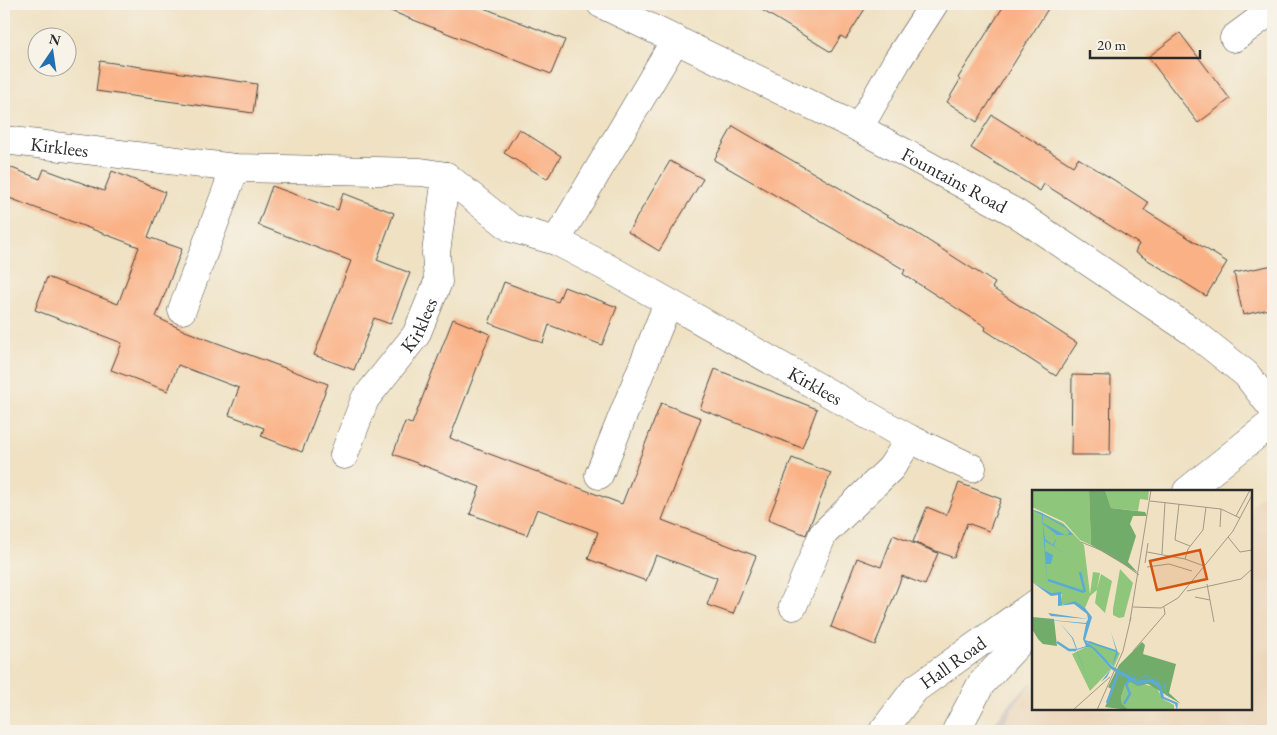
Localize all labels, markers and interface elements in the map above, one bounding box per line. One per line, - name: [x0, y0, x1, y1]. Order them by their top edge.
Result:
- north arrow: [28, 28, 78, 78]
- scale bar: [1090, 28, 1200, 60]
- text: N: [47, 29, 63, 50]
- text: 20 m: [1097, 35, 1126, 54]
- street label: Kirklees: [29, 131, 90, 163]
- street label: Fountains Road: [897, 141, 1012, 219]
- street label: Kirklees: [395, 294, 443, 358]
- street label: Kirklees: [784, 361, 847, 411]
- inset map: [1032, 490, 1252, 710]
- street label: Hall Road: [915, 630, 991, 695]

